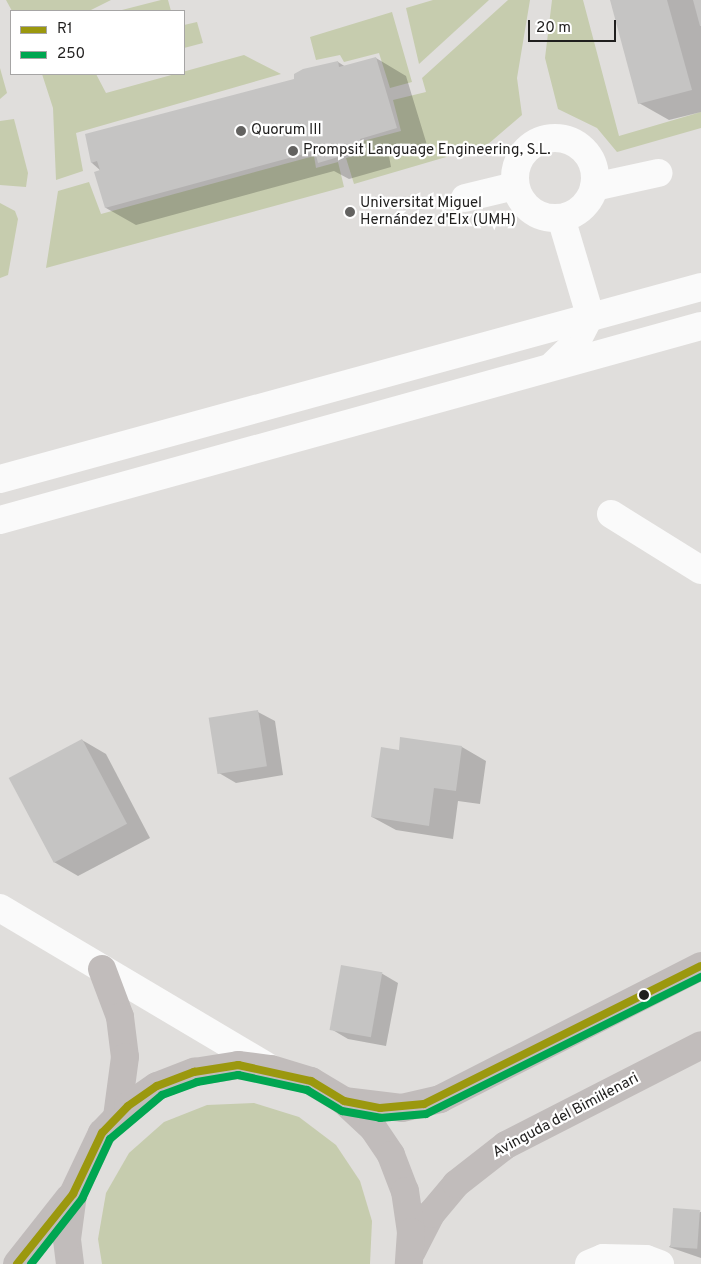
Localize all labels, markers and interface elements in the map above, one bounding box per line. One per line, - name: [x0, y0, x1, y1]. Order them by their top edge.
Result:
- legend: [10, 10, 185, 75]
- scale bar: [531, 10, 618, 42]
- text: 20 m: [536, 19, 571, 38]
- text: R1: [57, 20, 73, 39]
- text: 250: [57, 45, 85, 64]
- place label: Quorum III: [251, 122, 322, 140]
- marker: Quorum III: [235, 125, 247, 137]
- place label: Prompsit Language Engineering, S.L.: [303, 142, 551, 160]
- marker: Prompsit Language Engineering, S.L.: [287, 145, 299, 157]
- place label: Universitat Miguel Hernández d'Elx (UMH): [360, 194, 516, 229]
- marker: Universitat Miguel Hernández d'Elx (UMH): [344, 206, 356, 218]
- unlabelled marker: [639, 990, 649, 1000]
- street label: Avinguda del Bimil·lenari: [490, 1070, 642, 1162]

